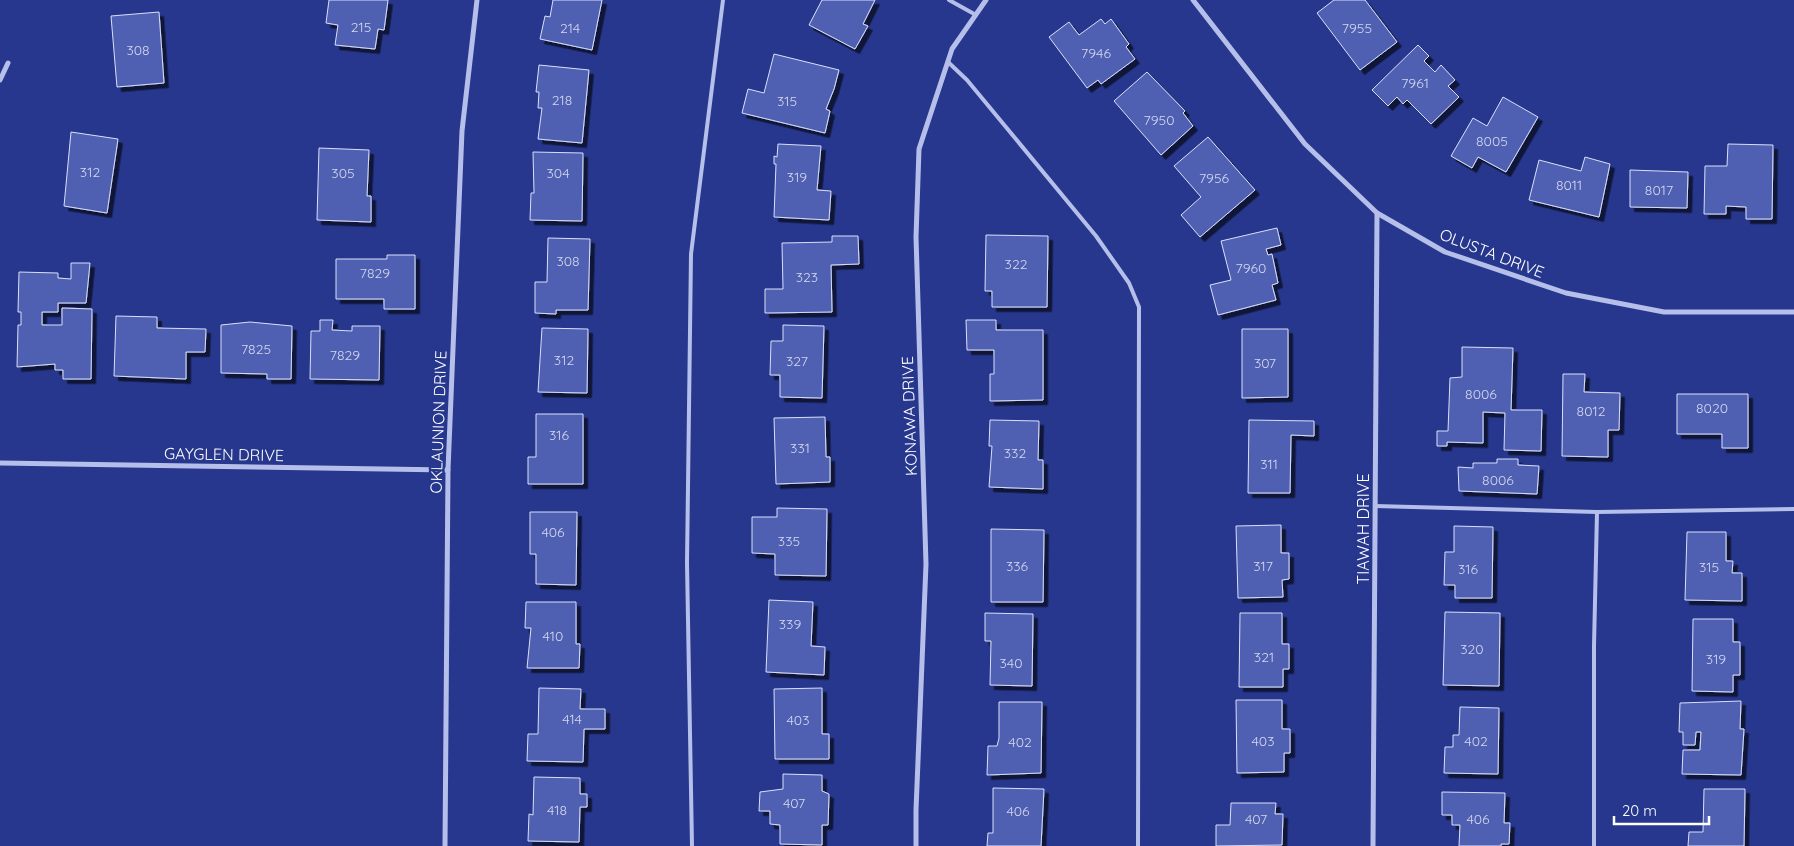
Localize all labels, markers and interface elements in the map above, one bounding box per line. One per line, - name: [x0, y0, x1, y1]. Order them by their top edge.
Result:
- house number: 215: [351, 18, 371, 36]
- house number: 214: [560, 19, 580, 37]
- house number: 7955: [1342, 19, 1372, 37]
- house number: 308: [126, 41, 150, 59]
- house number: 7946: [1081, 44, 1111, 62]
- house number: 7961: [1401, 74, 1429, 92]
- house number: 218: [552, 91, 572, 109]
- house number: 315: [777, 92, 797, 110]
- house number: 7950: [1144, 111, 1174, 129]
- house number: 8005: [1476, 132, 1508, 150]
- house number: 312: [80, 163, 100, 181]
- house number: 305: [331, 164, 355, 182]
- house number: 304: [546, 164, 570, 182]
- house number: 319: [787, 168, 807, 186]
- house number: 7956: [1199, 169, 1230, 187]
- house number: 8011: [1556, 176, 1582, 194]
- house number: 8017: [1645, 181, 1673, 199]
- street label: OLUSTA DRIVE: [1437, 224, 1547, 282]
- house number: 308: [556, 252, 580, 270]
- house number: 322: [1005, 255, 1028, 273]
- house number: 7960: [1236, 259, 1266, 277]
- house number: 7829: [360, 264, 390, 282]
- house number: 323: [796, 268, 818, 286]
- house number: 7825: [241, 340, 271, 358]
- house number: 7829: [330, 346, 360, 364]
- street label: OKLAUNION DRIVE: [426, 350, 450, 494]
- house number: 312: [554, 351, 574, 369]
- house number: 327: [786, 352, 808, 370]
- house number: 307: [1254, 354, 1276, 372]
- street label: KONAWA DRIVE: [897, 356, 921, 476]
- house number: 8006: [1465, 385, 1497, 403]
- house number: 8020: [1696, 399, 1728, 417]
- house number: 8012: [1577, 402, 1606, 420]
- house number: 316: [549, 426, 569, 444]
- house number: 331: [790, 439, 810, 457]
- street label: GAYGLEN DRIVE: [164, 443, 284, 465]
- house number: 332: [1004, 444, 1026, 462]
- house number: 311: [1260, 455, 1278, 473]
- house number: 8006: [1482, 471, 1514, 489]
- street label: TIAWAH DRIVE: [1353, 474, 1373, 584]
- house number: 406: [541, 523, 565, 541]
- house number: 335: [778, 532, 800, 550]
- house number: 336: [1006, 557, 1029, 575]
- house number: 317: [1253, 557, 1273, 575]
- house number: 315: [1699, 558, 1719, 576]
- house number: 316: [1458, 560, 1478, 578]
- house number: 339: [779, 615, 801, 633]
- house number: 410: [543, 627, 563, 645]
- house number: 320: [1460, 640, 1484, 658]
- house number: 321: [1254, 648, 1274, 666]
- house number: 319: [1706, 650, 1726, 668]
- house number: 340: [999, 654, 1023, 672]
- house number: 414: [562, 710, 582, 728]
- house number: 403: [786, 711, 810, 729]
- house number: 403: [1251, 732, 1275, 750]
- house number: 402: [1464, 732, 1488, 750]
- house number: 402: [1008, 733, 1032, 751]
- house number: 407: [783, 794, 805, 812]
- scale bar: [1614, 794, 1709, 826]
- house number: 418: [547, 801, 567, 819]
- text: 20 m: [1622, 801, 1657, 820]
- house number: 406: [1006, 802, 1030, 820]
- house number: 407: [1245, 810, 1267, 828]
- house number: 406: [1466, 810, 1490, 828]

